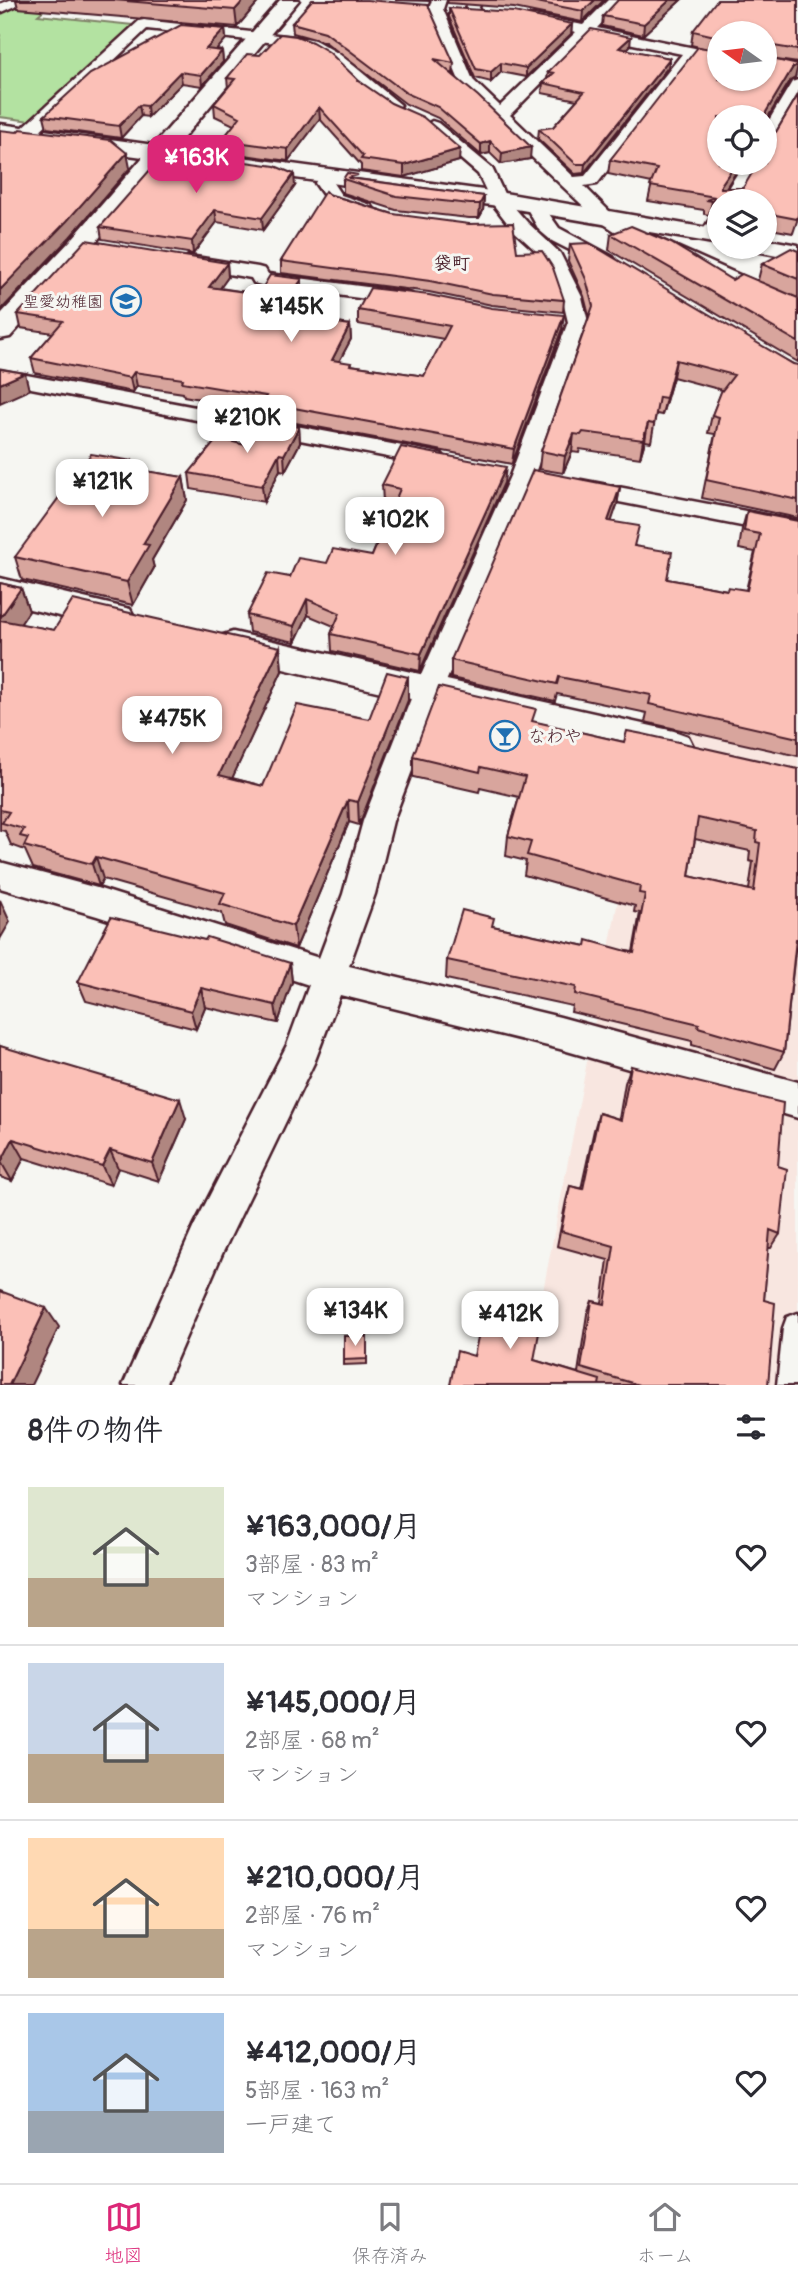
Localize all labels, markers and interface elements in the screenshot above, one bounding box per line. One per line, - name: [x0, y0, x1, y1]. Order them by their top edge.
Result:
- north arrow: [707, 21, 777, 91]
- map controls: [707, 21, 777, 259]
- button: locate: [707, 105, 777, 175]
- pin: ¥163K: [147, 136, 245, 195]
- text: ¥163K: [163, 143, 229, 172]
- button: layers: [707, 189, 777, 259]
- district label: 袋町: [434, 252, 470, 275]
- school or university icon: 聖愛幼稚園: [109, 284, 143, 318]
- pin: ¥145K: [242, 284, 340, 344]
- place label: 聖愛幼稚園: [23, 292, 103, 312]
- text: ¥145K: [259, 292, 323, 321]
- pin: ¥210K: [198, 396, 296, 455]
- text: ¥210K: [213, 403, 281, 432]
- pin: ¥121K: [53, 460, 151, 519]
- text: ¥121K: [72, 467, 132, 496]
- pin: ¥102K: [346, 498, 444, 557]
- text: ¥102K: [361, 505, 429, 534]
- pin: ¥475K: [123, 696, 221, 756]
- text: ¥475K: [138, 704, 206, 733]
- bar icon: なわや: [488, 719, 522, 753]
- place label: なわや: [528, 725, 582, 748]
- pin: ¥134K: [306, 1288, 404, 1348]
- pin: ¥412K: [461, 1292, 559, 1351]
- text: ¥134K: [323, 1296, 388, 1325]
- text: ¥412K: [477, 1299, 543, 1328]
- icon: filters: [732, 1408, 770, 1446]
- text: 8件の物件: [28, 1412, 163, 1449]
- text: ¥163,000/月: [245, 1508, 422, 1545]
- icon: home: [84, 1515, 168, 1599]
- icon: heart: [732, 1538, 770, 1576]
- text: 3部屋 · 83 m²: [245, 1550, 379, 1579]
- text: マンション: [245, 1584, 359, 1613]
- text: ¥145,000/月: [245, 1684, 421, 1721]
- icon: home: [84, 1691, 168, 1775]
- icon: heart: [732, 1714, 770, 1752]
- text: 2部屋 · 68 m²: [245, 1726, 380, 1755]
- text: マンション: [245, 1760, 359, 1789]
- text: ¥210,000/月: [245, 1859, 425, 1896]
- icon: home: [84, 1866, 168, 1950]
- icon: heart: [732, 1889, 770, 1927]
- text: 2部屋 · 76 m²: [245, 1901, 380, 1930]
- text: マンション: [245, 1935, 359, 1964]
- text: ¥412,000/月: [245, 2034, 422, 2071]
- icon: home: [84, 2041, 168, 2125]
- icon: heart: [732, 2064, 770, 2102]
- text: 5部屋 · 163 m²: [245, 2076, 389, 2105]
- text: 一戸建て: [245, 2110, 337, 2139]
- tab: 地図: [105, 2198, 143, 2268]
- tab: 保存済み: [352, 2198, 428, 2268]
- tab: ホーム: [637, 2198, 693, 2268]

